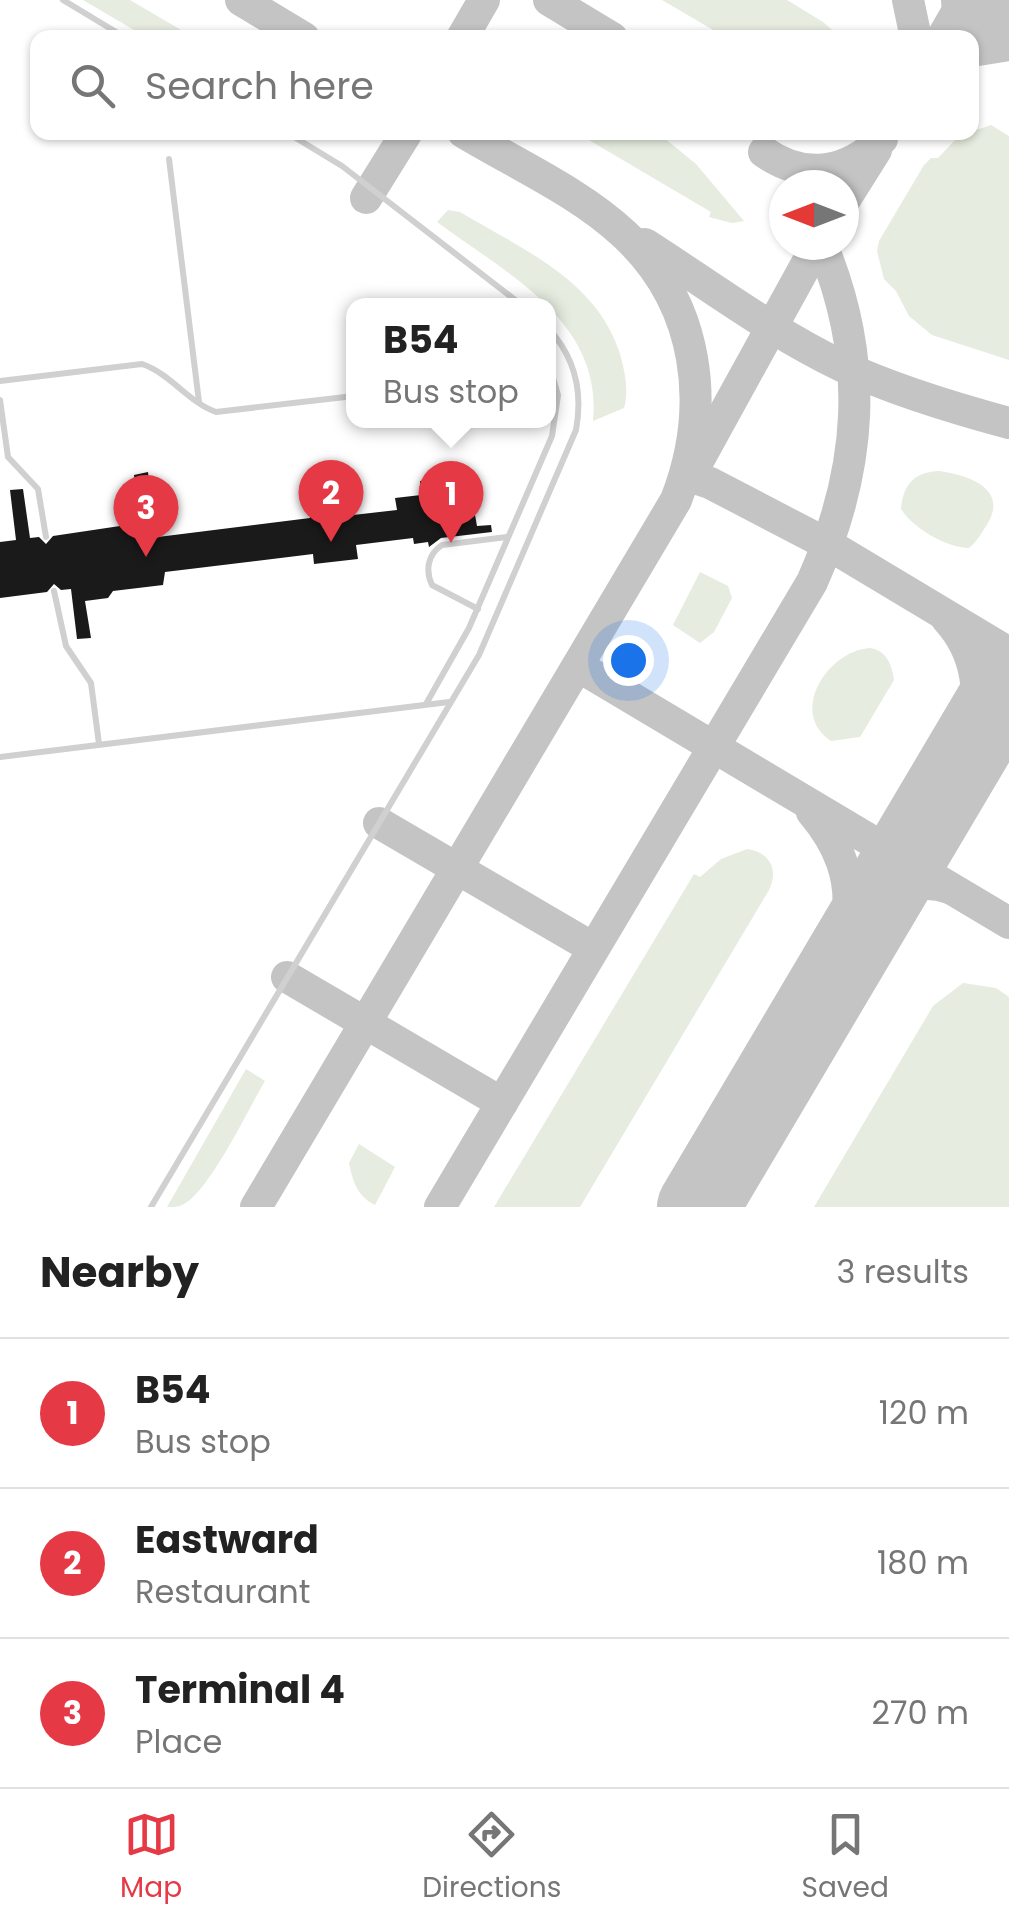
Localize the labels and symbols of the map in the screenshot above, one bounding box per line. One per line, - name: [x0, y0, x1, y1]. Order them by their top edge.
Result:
- north arrow: [769, 170, 859, 260]
- pin: 2: [298, 460, 364, 542]
- pin: 1: [418, 460, 484, 543]
- pin: 3: [114, 474, 178, 557]
- your location: [603, 635, 654, 686]

